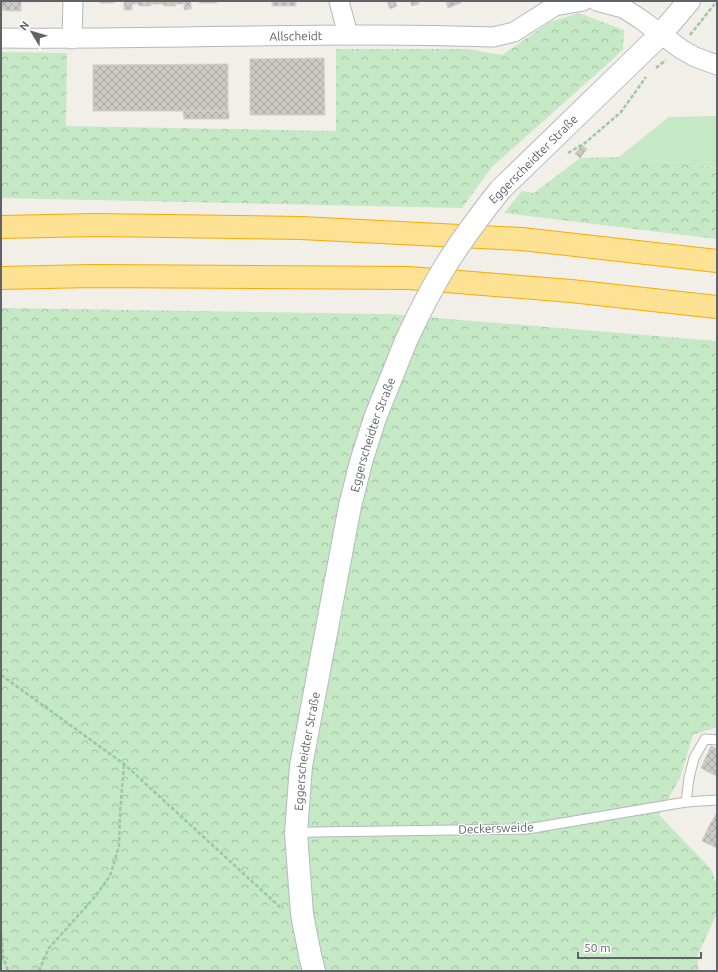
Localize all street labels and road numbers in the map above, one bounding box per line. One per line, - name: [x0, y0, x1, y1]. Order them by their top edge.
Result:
- street label: Allscheidt: [269, 29, 323, 42]
- street label: Eggerscheidter Straße: [486, 112, 580, 206]
- street label: Eggerscheidter Straße: [347, 375, 397, 493]
- street label: Eggerscheidter Straße: [291, 691, 321, 811]
- street label: Deckersweide: [458, 820, 534, 836]

